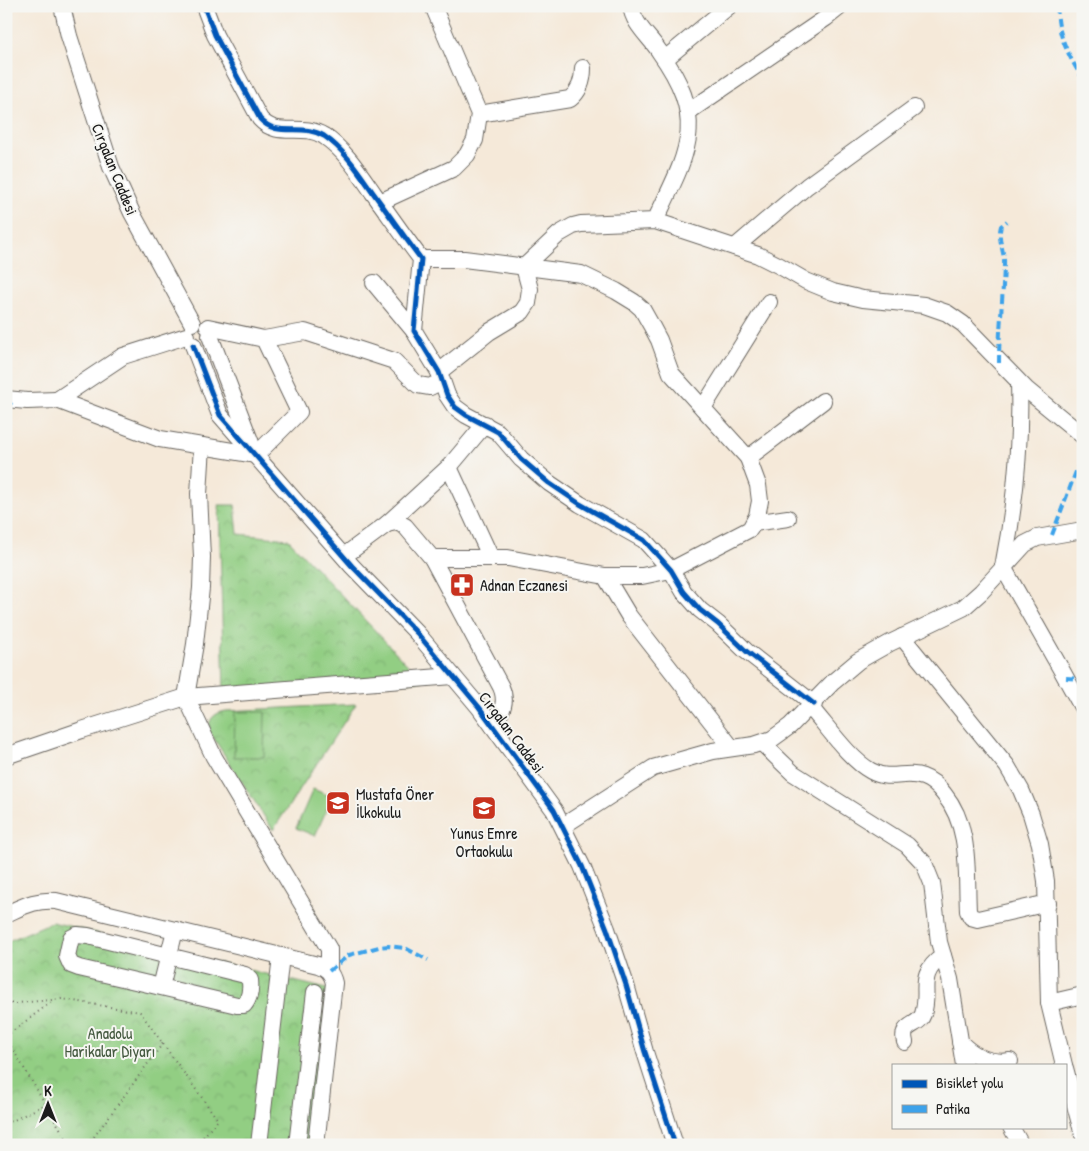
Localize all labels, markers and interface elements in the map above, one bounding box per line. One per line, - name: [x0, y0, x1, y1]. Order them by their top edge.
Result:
- street label: Cırgalan Caddesi: [87, 120, 143, 218]
- pharmacy icon: Adnan Eczanesi: [449, 572, 475, 598]
- place label: Adnan Eczanesi: [480, 574, 568, 596]
- street label: Cırgalan Caddesi: [474, 687, 550, 777]
- place label: Mustafa Öner İlkokulu: [356, 783, 434, 823]
- school or university icon: Mustafa Öner İlkokulu: [325, 790, 351, 816]
- school or university icon: Yunus Emre Ortaokulu: [471, 795, 497, 821]
- place label: Yunus Emre Ortaokulu: [450, 822, 518, 862]
- park label: Anadolu Harikalar Diyarı: [65, 1022, 155, 1062]
- legend: [892, 1064, 1066, 1128]
- text: Bisiklet yolu: [936, 1072, 1003, 1093]
- north arrow: [22, 1078, 72, 1128]
- text: K: [44, 1081, 52, 1100]
- text: Patika: [936, 1098, 970, 1119]

